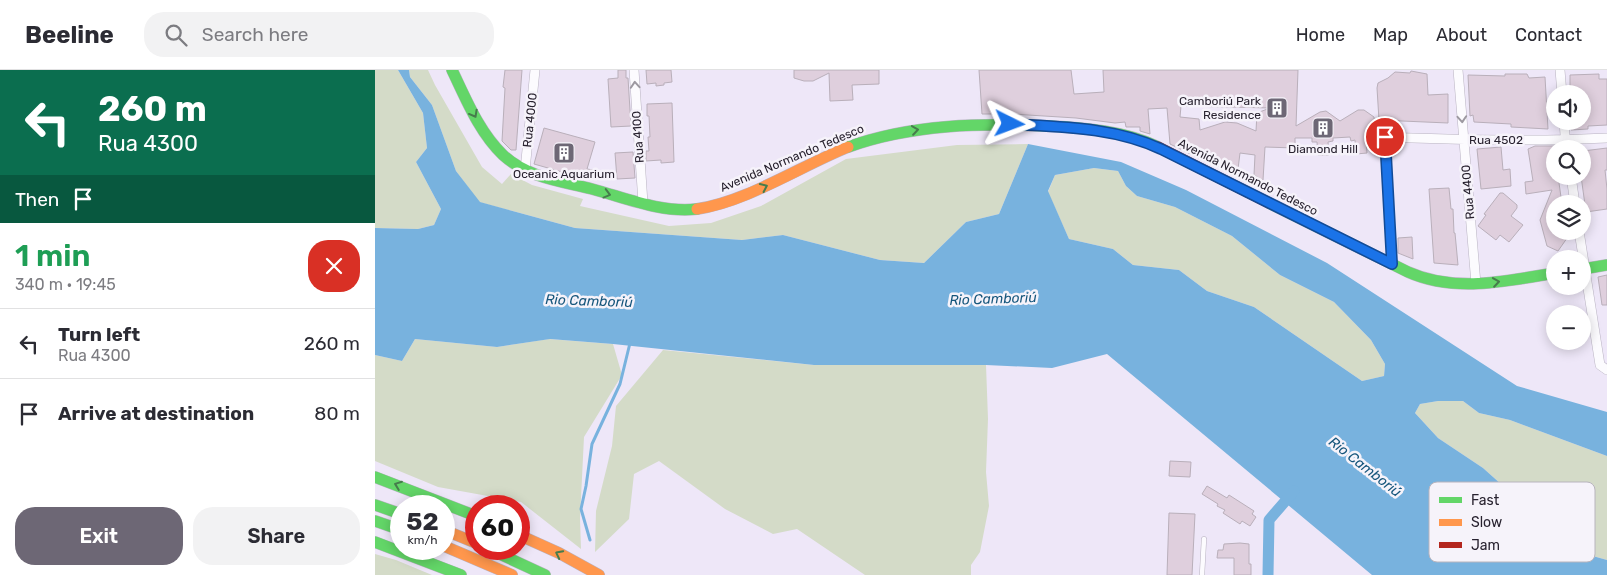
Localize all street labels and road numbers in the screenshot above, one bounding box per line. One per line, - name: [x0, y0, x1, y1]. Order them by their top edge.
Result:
- street label: Rua 4000: [520, 92, 540, 148]
- street label: Rua 4100: [629, 110, 647, 164]
- street label: Avenida Normando Tedesco: [718, 121, 866, 195]
- street label: Rua 4502: [1469, 133, 1523, 147]
- street label: Avenida Normando Tedesco: [1176, 136, 1320, 218]
- street label: Rua 4400: [1459, 164, 1477, 220]

